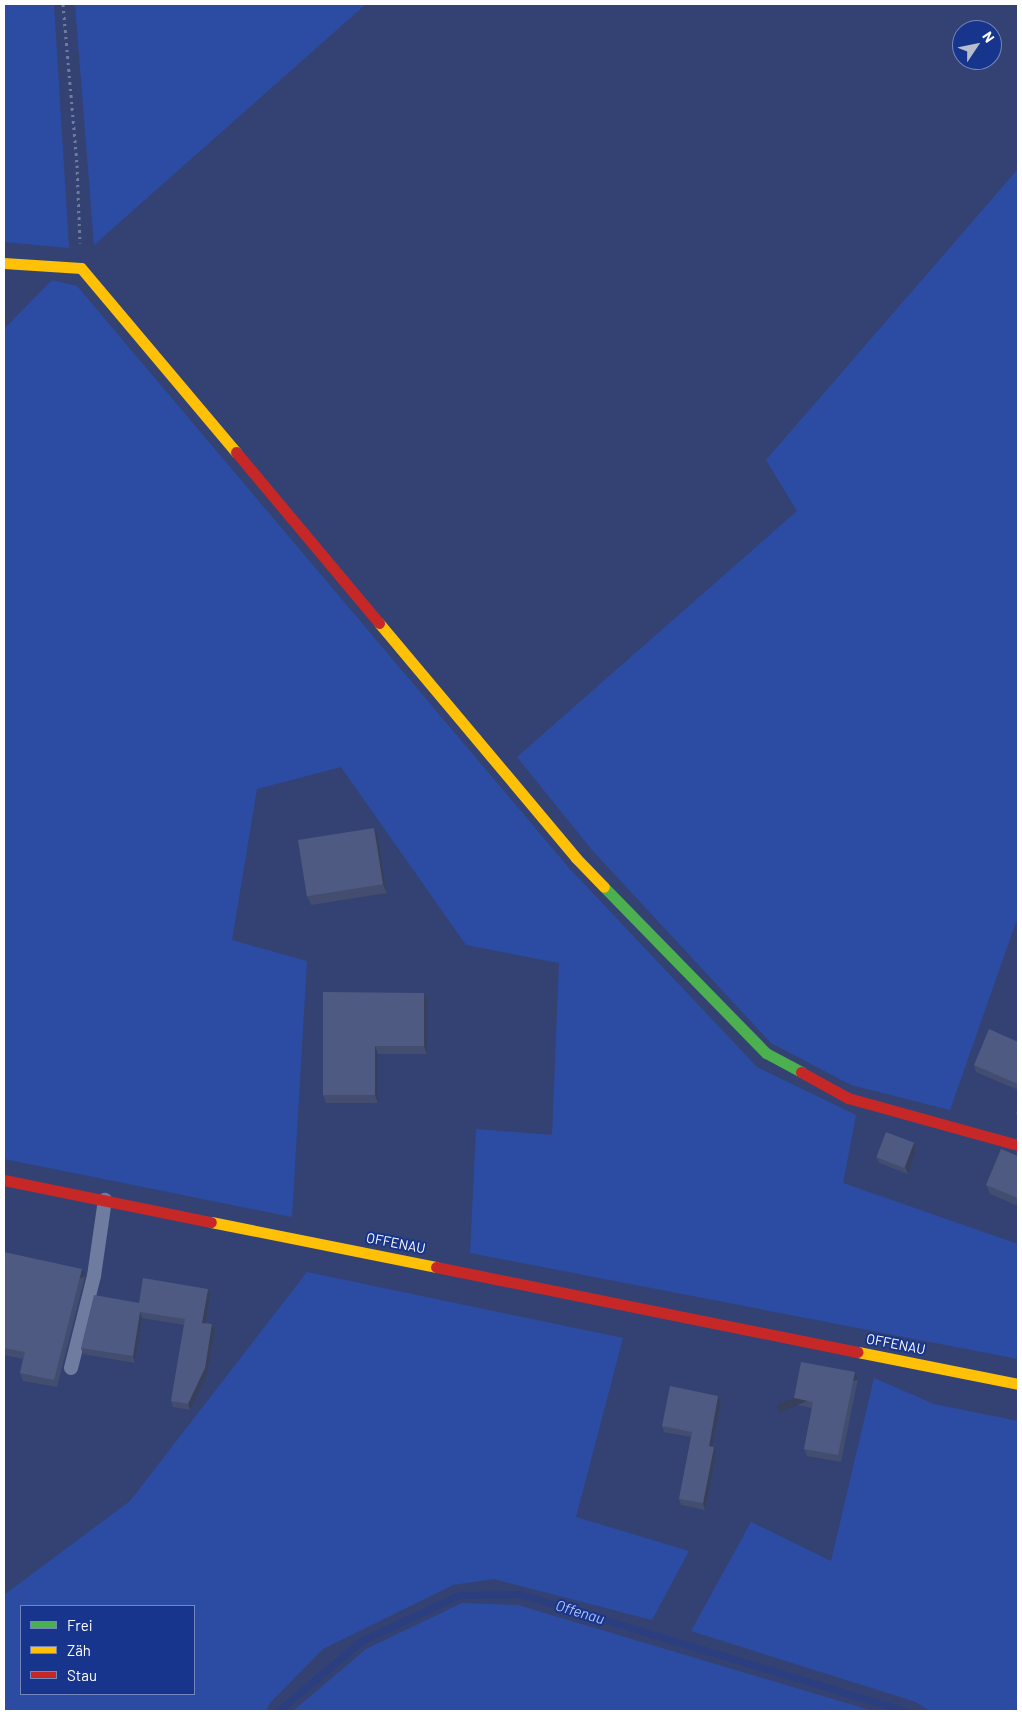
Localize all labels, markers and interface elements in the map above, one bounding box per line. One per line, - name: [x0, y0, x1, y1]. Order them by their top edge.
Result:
- north arrow: [952, 20, 1002, 70]
- text: N: [979, 28, 999, 46]
- street label: OFFENAU: [365, 1229, 427, 1257]
- street label: OFFENAU: [865, 1330, 927, 1358]
- water label: Offenau: [553, 1596, 607, 1628]
- legend: [20, 1605, 195, 1695]
- text: Frei: [67, 1616, 93, 1634]
- text: Zäh: [67, 1641, 91, 1659]
- text: Stau: [67, 1666, 97, 1684]

